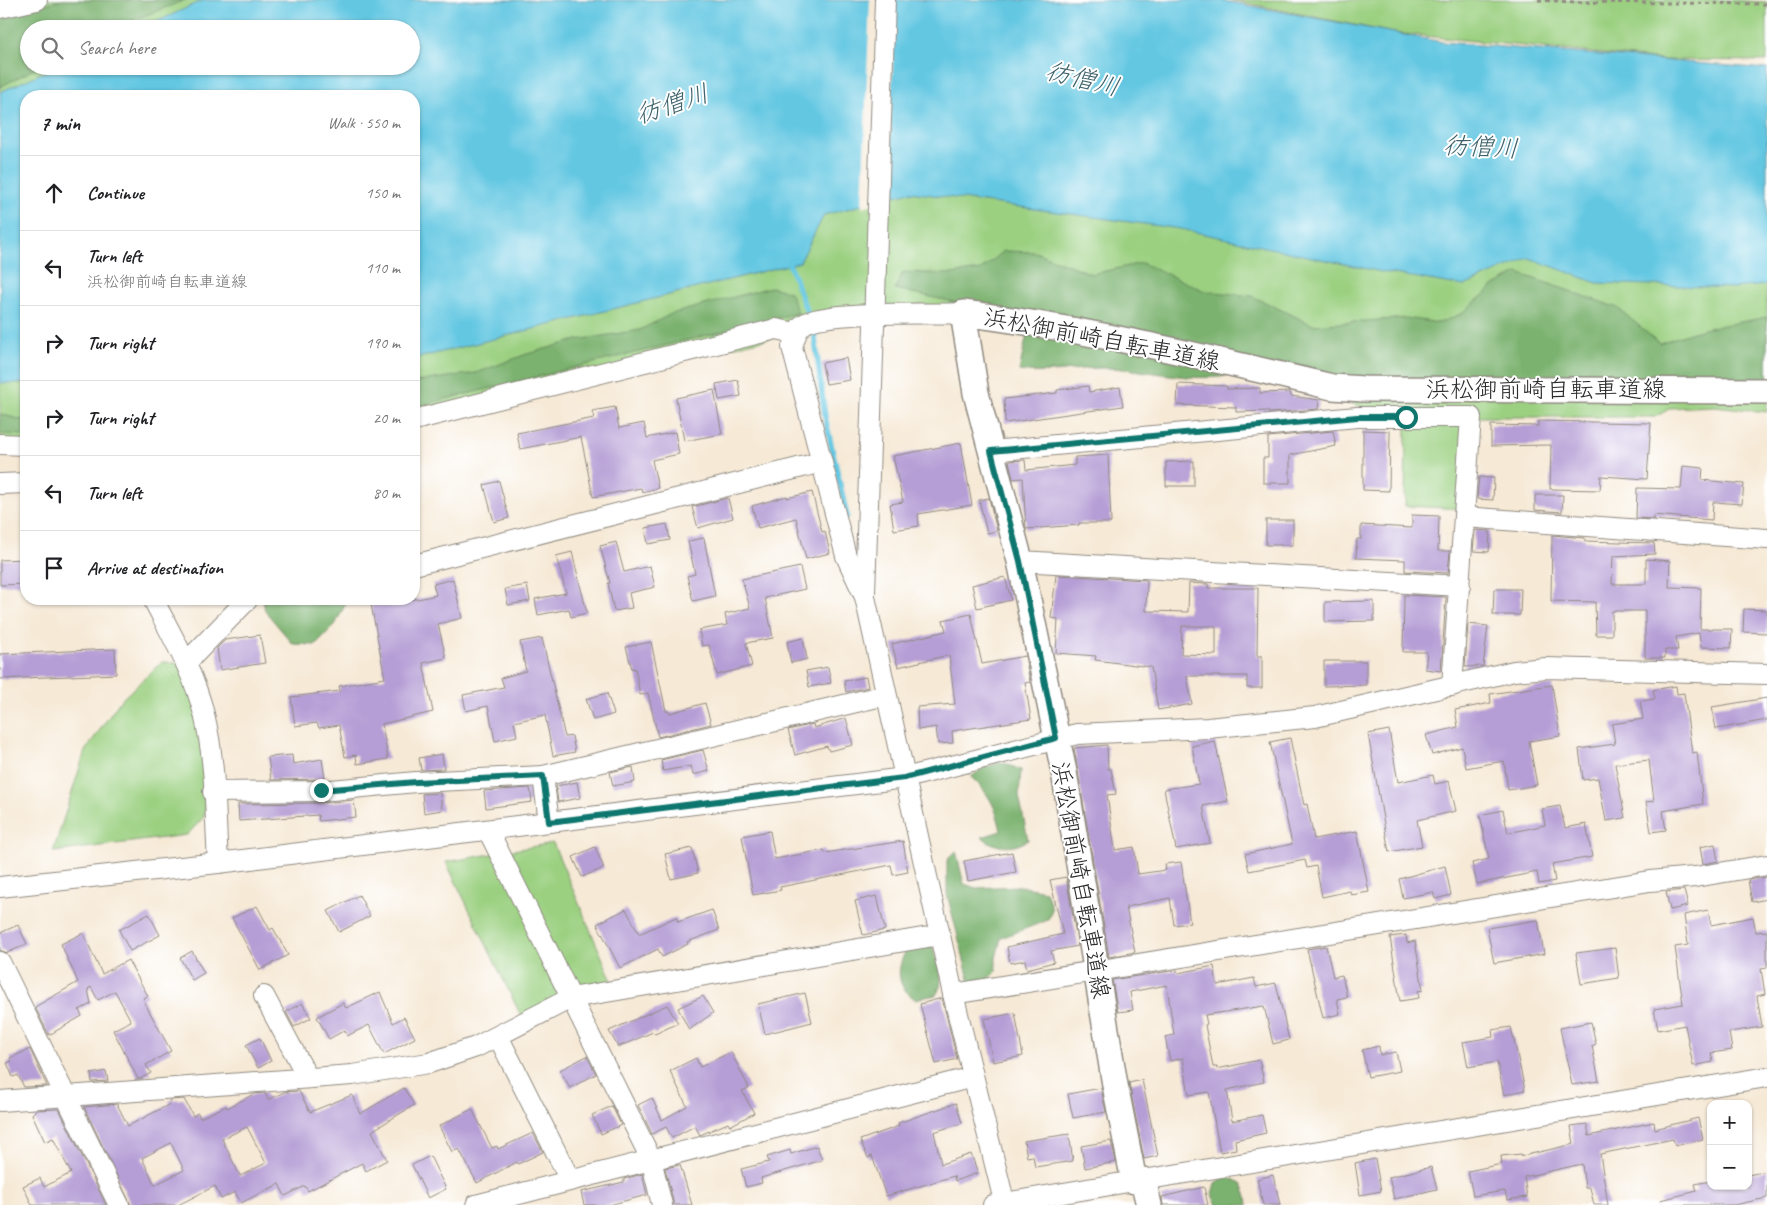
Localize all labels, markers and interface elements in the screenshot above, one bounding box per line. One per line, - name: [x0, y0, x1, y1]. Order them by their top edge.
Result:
- search box: [20, 20, 420, 75]
- icon: search: [38, 34, 66, 62]
- text: Search here: [78, 36, 155, 60]
- water label: 彷僧川: [1042, 54, 1123, 104]
- water label: 彷僧川: [632, 77, 713, 131]
- text: 7 min: [40, 110, 80, 136]
- text: Walk · 550 m: [328, 113, 400, 133]
- water label: 彷僧川: [1443, 129, 1519, 165]
- icon: ahead: [40, 179, 68, 207]
- text: Continue: [87, 181, 144, 205]
- text: 150 m: [366, 183, 400, 203]
- text: Turn left: [87, 244, 142, 268]
- icon: left: [40, 254, 68, 282]
- text: 110 m: [366, 258, 400, 278]
- text: 浜松御前崎自転車道線: [87, 272, 247, 292]
- street label: 浜松御前崎自転車道線: [981, 301, 1223, 377]
- icon: right: [40, 329, 68, 357]
- text: Turn right: [87, 331, 154, 355]
- text: 190 m: [366, 333, 400, 353]
- street label: 浜松御前崎自転車道線: [1426, 374, 1666, 404]
- icon: right: [40, 404, 68, 432]
- text: Turn right: [87, 406, 154, 430]
- route start: [1395, 406, 1418, 429]
- text: 20 m: [373, 408, 400, 428]
- icon: left: [40, 479, 68, 507]
- text: Turn left: [87, 481, 142, 505]
- text: 80 m: [373, 483, 400, 503]
- icon: arrive: [40, 554, 68, 582]
- text: Arrive at destination: [87, 556, 223, 580]
- street label: 浜松御前崎自転車道線: [1045, 759, 1117, 1001]
- route end: [310, 779, 333, 802]
- map controls: [1707, 1100, 1752, 1190]
- button: +: [1707, 1100, 1752, 1145]
- button: −: [1707, 1145, 1752, 1190]

